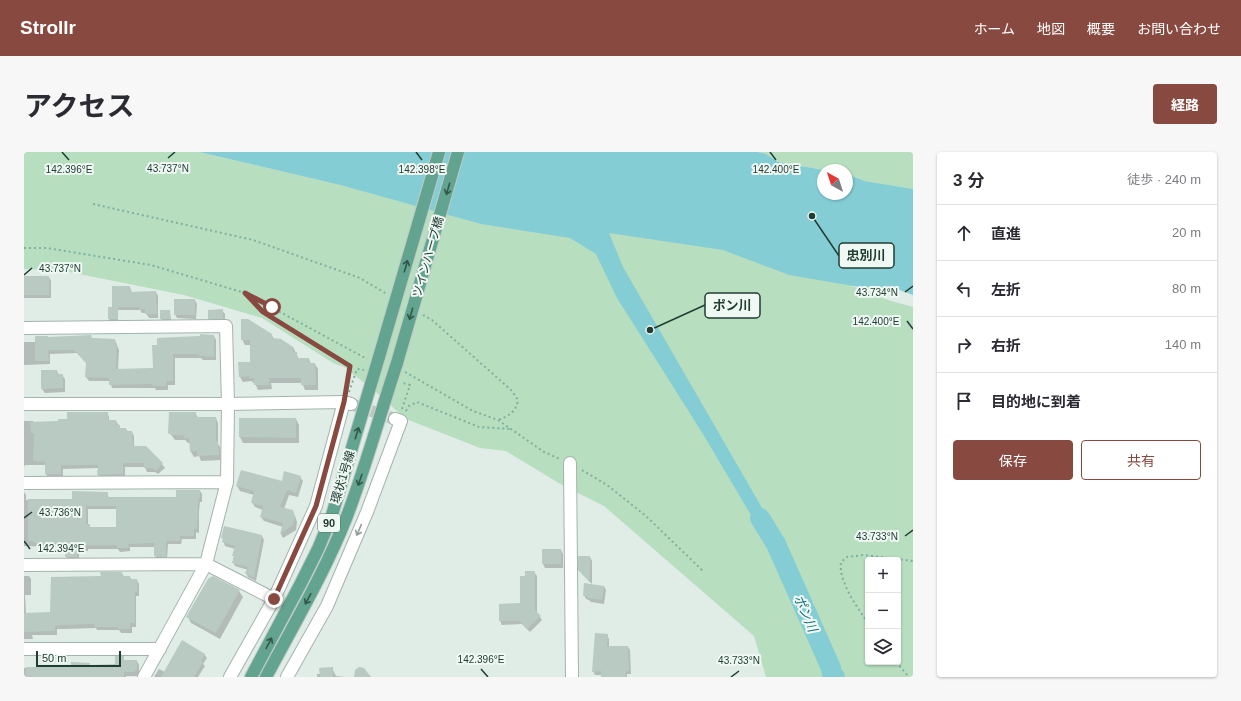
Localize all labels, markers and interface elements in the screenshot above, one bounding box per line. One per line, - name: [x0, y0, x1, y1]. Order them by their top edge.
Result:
- text: Strollr: [20, 17, 76, 38]
- text: ホーム: [973, 21, 1015, 37]
- text: 地図: [1037, 21, 1065, 37]
- text: 概要: [1087, 21, 1115, 37]
- text: お問い合わせ: [1137, 21, 1221, 37]
- button: 経路: [1153, 84, 1217, 124]
- text: アクセス: [24, 91, 135, 122]
- text: 43.737°N: [147, 163, 189, 174]
- text: 142.396°E: [46, 164, 93, 175]
- text: 142.398°E: [399, 164, 446, 175]
- text: 142.400°E: [753, 164, 800, 175]
- north arrow: [817, 164, 853, 200]
- text: 3 分: [953, 171, 984, 190]
- text: 徒歩 · 240 m: [1127, 172, 1201, 187]
- one-way arrow: [444, 183, 451, 196]
- street label: ツインハープ橋: [410, 215, 446, 299]
- icon: ahead: [953, 222, 975, 244]
- text: 直進: [991, 225, 1021, 242]
- text: 20 m: [1172, 225, 1201, 240]
- callout: 忠別川: [839, 243, 894, 268]
- text: 忠別川: [846, 248, 886, 263]
- one-way arrow: [403, 259, 410, 272]
- text: 43.737°N: [39, 263, 81, 274]
- icon: left: [953, 278, 975, 300]
- text: 左折: [991, 281, 1021, 298]
- text: 80 m: [1172, 281, 1201, 296]
- text: 43.734°N: [856, 287, 898, 298]
- callout: ポン川: [705, 293, 760, 318]
- route start: [263, 298, 281, 316]
- text: ポン川: [712, 298, 752, 313]
- one-way arrow: [407, 308, 414, 321]
- text: 142.400°E: [853, 316, 900, 327]
- icon: right: [953, 334, 975, 356]
- text: 右折: [991, 337, 1021, 354]
- text: 140 m: [1165, 337, 1201, 352]
- icon: arrive: [953, 390, 975, 412]
- text: 目的地に到着: [991, 393, 1081, 410]
- one-way arrow: [354, 427, 361, 440]
- button: 保存: [953, 440, 1073, 480]
- button: 共有: [1081, 440, 1201, 480]
- street label: 環状1号線: [328, 449, 358, 505]
- one-way arrow: [355, 473, 363, 485]
- text: 43.736°N: [39, 507, 81, 518]
- road number: 90: [318, 514, 340, 532]
- one-way arrow: [355, 524, 362, 536]
- text: 43.733°N: [856, 531, 898, 542]
- text: 142.394°E: [38, 543, 85, 554]
- map controls: [865, 557, 901, 665]
- button: +: [865, 557, 901, 593]
- route end: [265, 590, 283, 608]
- water label: ポン川: [791, 592, 821, 636]
- one-way arrow: [304, 593, 311, 605]
- button: −: [865, 593, 901, 629]
- button: layers: [865, 629, 901, 665]
- one-way arrow: [266, 637, 273, 649]
- scale bar: [36, 649, 121, 668]
- text: 50 m: [42, 652, 66, 664]
- text: 142.396°E: [458, 654, 505, 665]
- text: 43.733°N: [718, 655, 760, 666]

